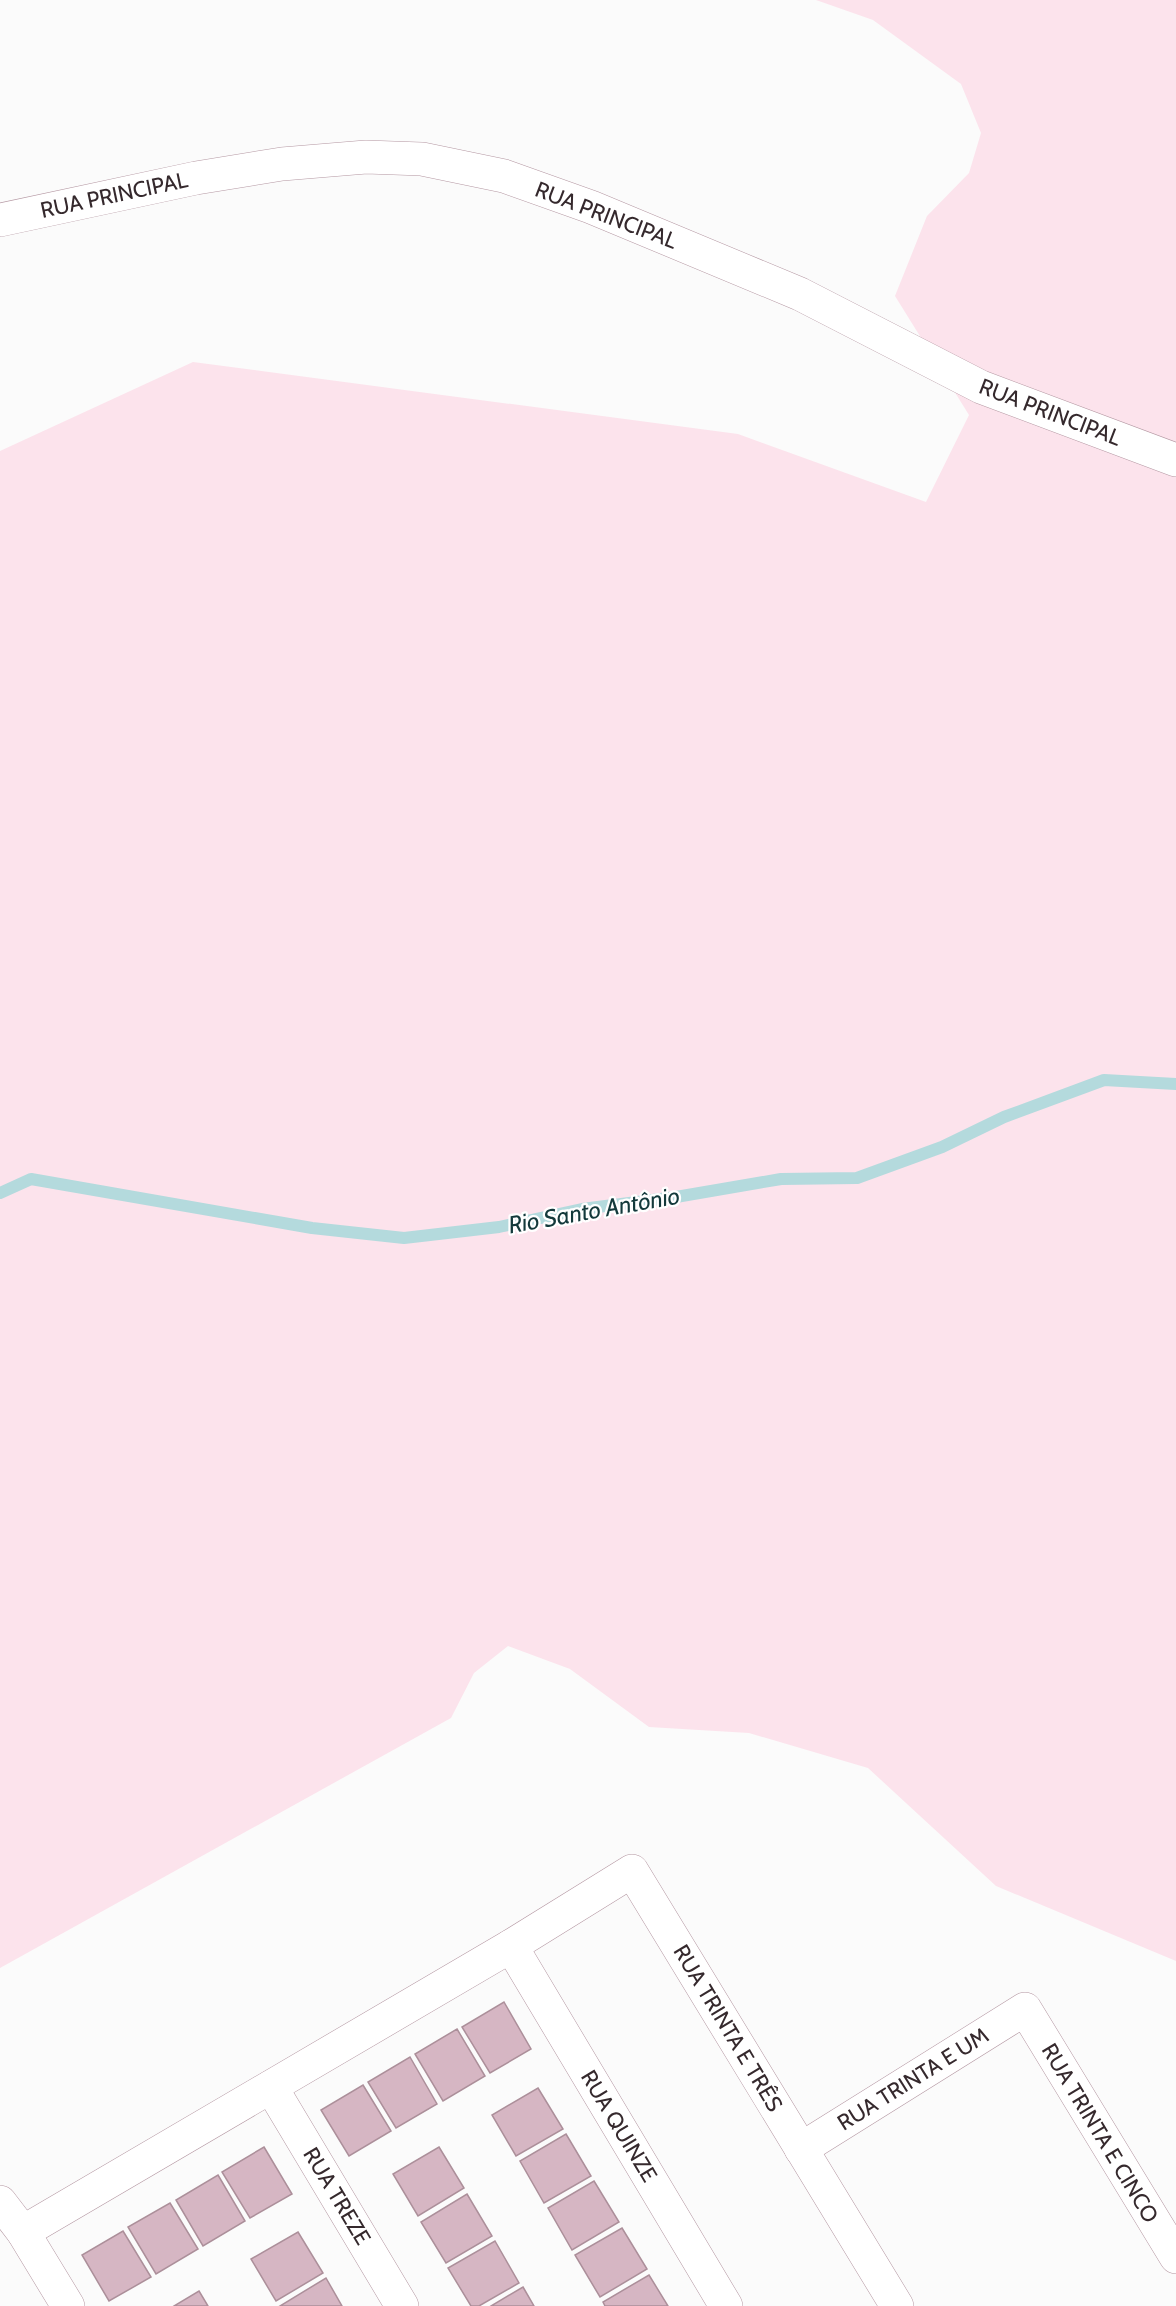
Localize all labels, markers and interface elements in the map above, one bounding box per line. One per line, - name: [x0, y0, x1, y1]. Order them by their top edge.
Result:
- street label: RUA PRINCIPAL: [38, 166, 190, 224]
- street label: RUA PRINCIPAL: [531, 176, 681, 254]
- street label: RUA PRINCIPAL: [975, 373, 1125, 451]
- water label: Rio Santo Antônio: [506, 1181, 682, 1239]
- street label: RUA TRINTA E TRÊS: [668, 1940, 788, 2116]
- street label: RUA TRINTA E UM: [832, 2022, 994, 2136]
- street label: RUA TRINTA E CINCO: [1036, 2038, 1164, 2228]
- street label: RUA QUINZE: [575, 2065, 663, 2187]
- street label: RUA TREZE: [297, 2142, 377, 2250]

